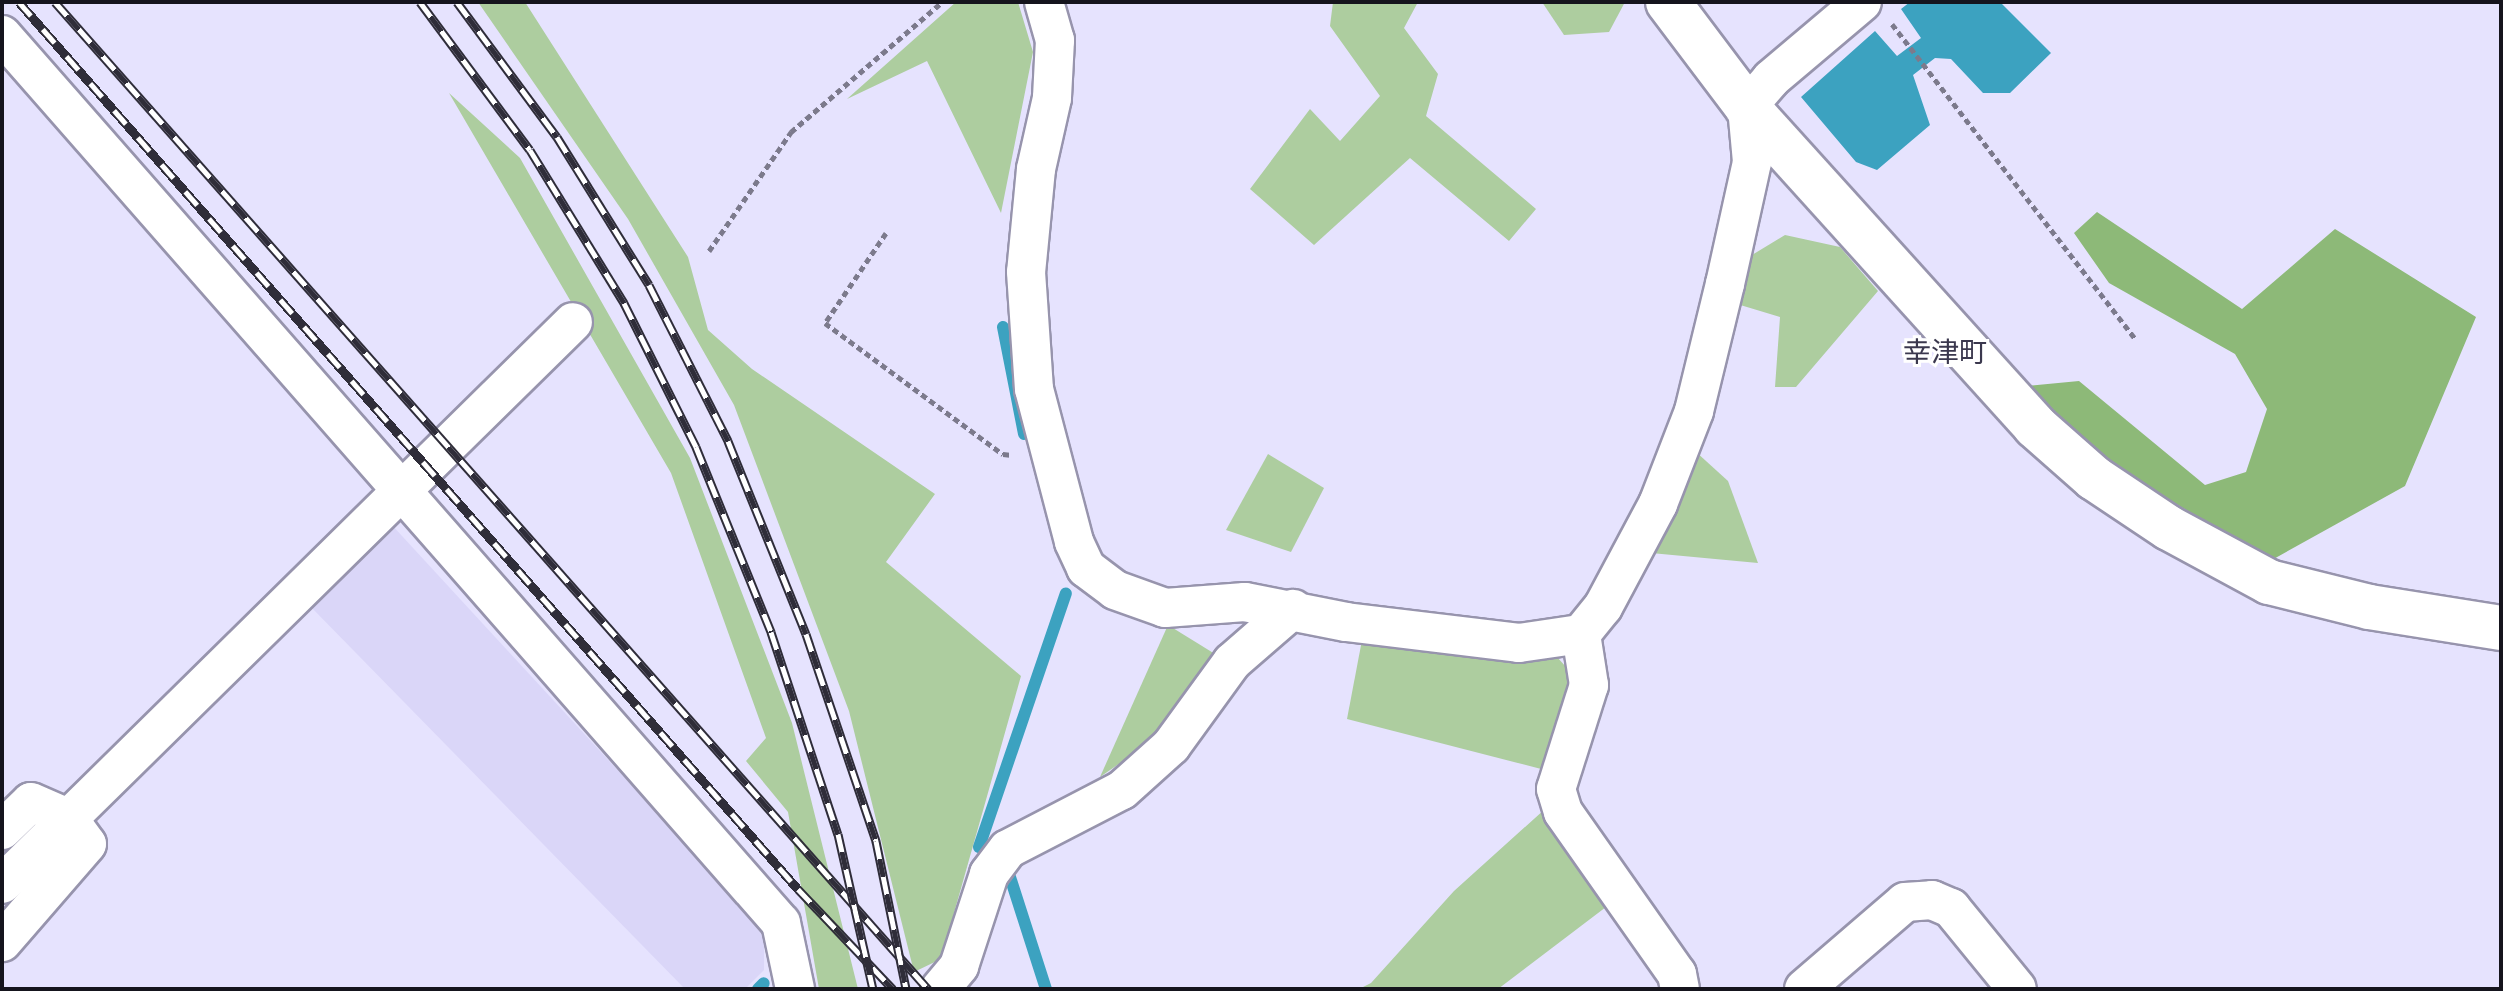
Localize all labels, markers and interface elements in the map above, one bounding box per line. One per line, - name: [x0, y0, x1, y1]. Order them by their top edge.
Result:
- district label: 幸津町: [1903, 336, 1987, 370]

